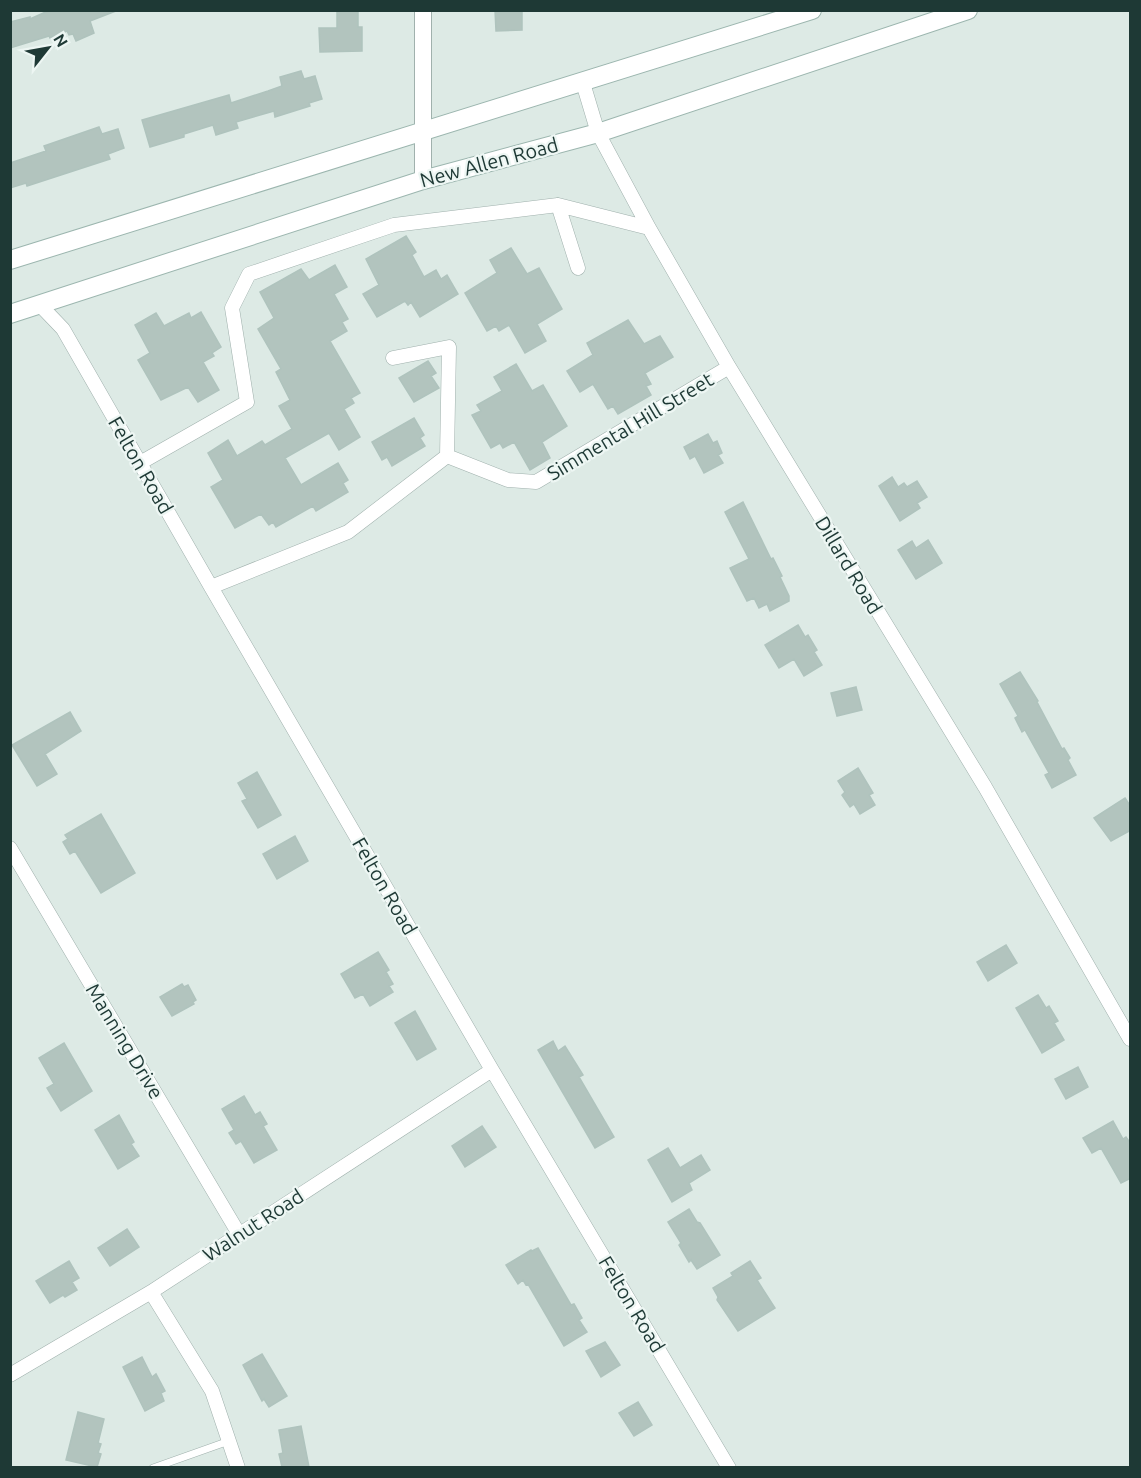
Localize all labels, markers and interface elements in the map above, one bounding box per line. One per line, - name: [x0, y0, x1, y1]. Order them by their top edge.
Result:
- north arrow: [18, 18, 78, 78]
- text: N: [50, 31, 72, 50]
- street label: New Allen Road: [417, 133, 561, 191]
- street label: Simmental Hill Street: [543, 367, 717, 485]
- street label: Felton Road: [104, 412, 178, 518]
- street label: Dillard Road: [811, 512, 887, 618]
- street label: Felton Road: [348, 833, 422, 939]
- street label: Manning Drive: [82, 979, 168, 1103]
- street label: Walnut Road: [199, 1184, 307, 1266]
- street label: Felton Road: [594, 1252, 670, 1356]

